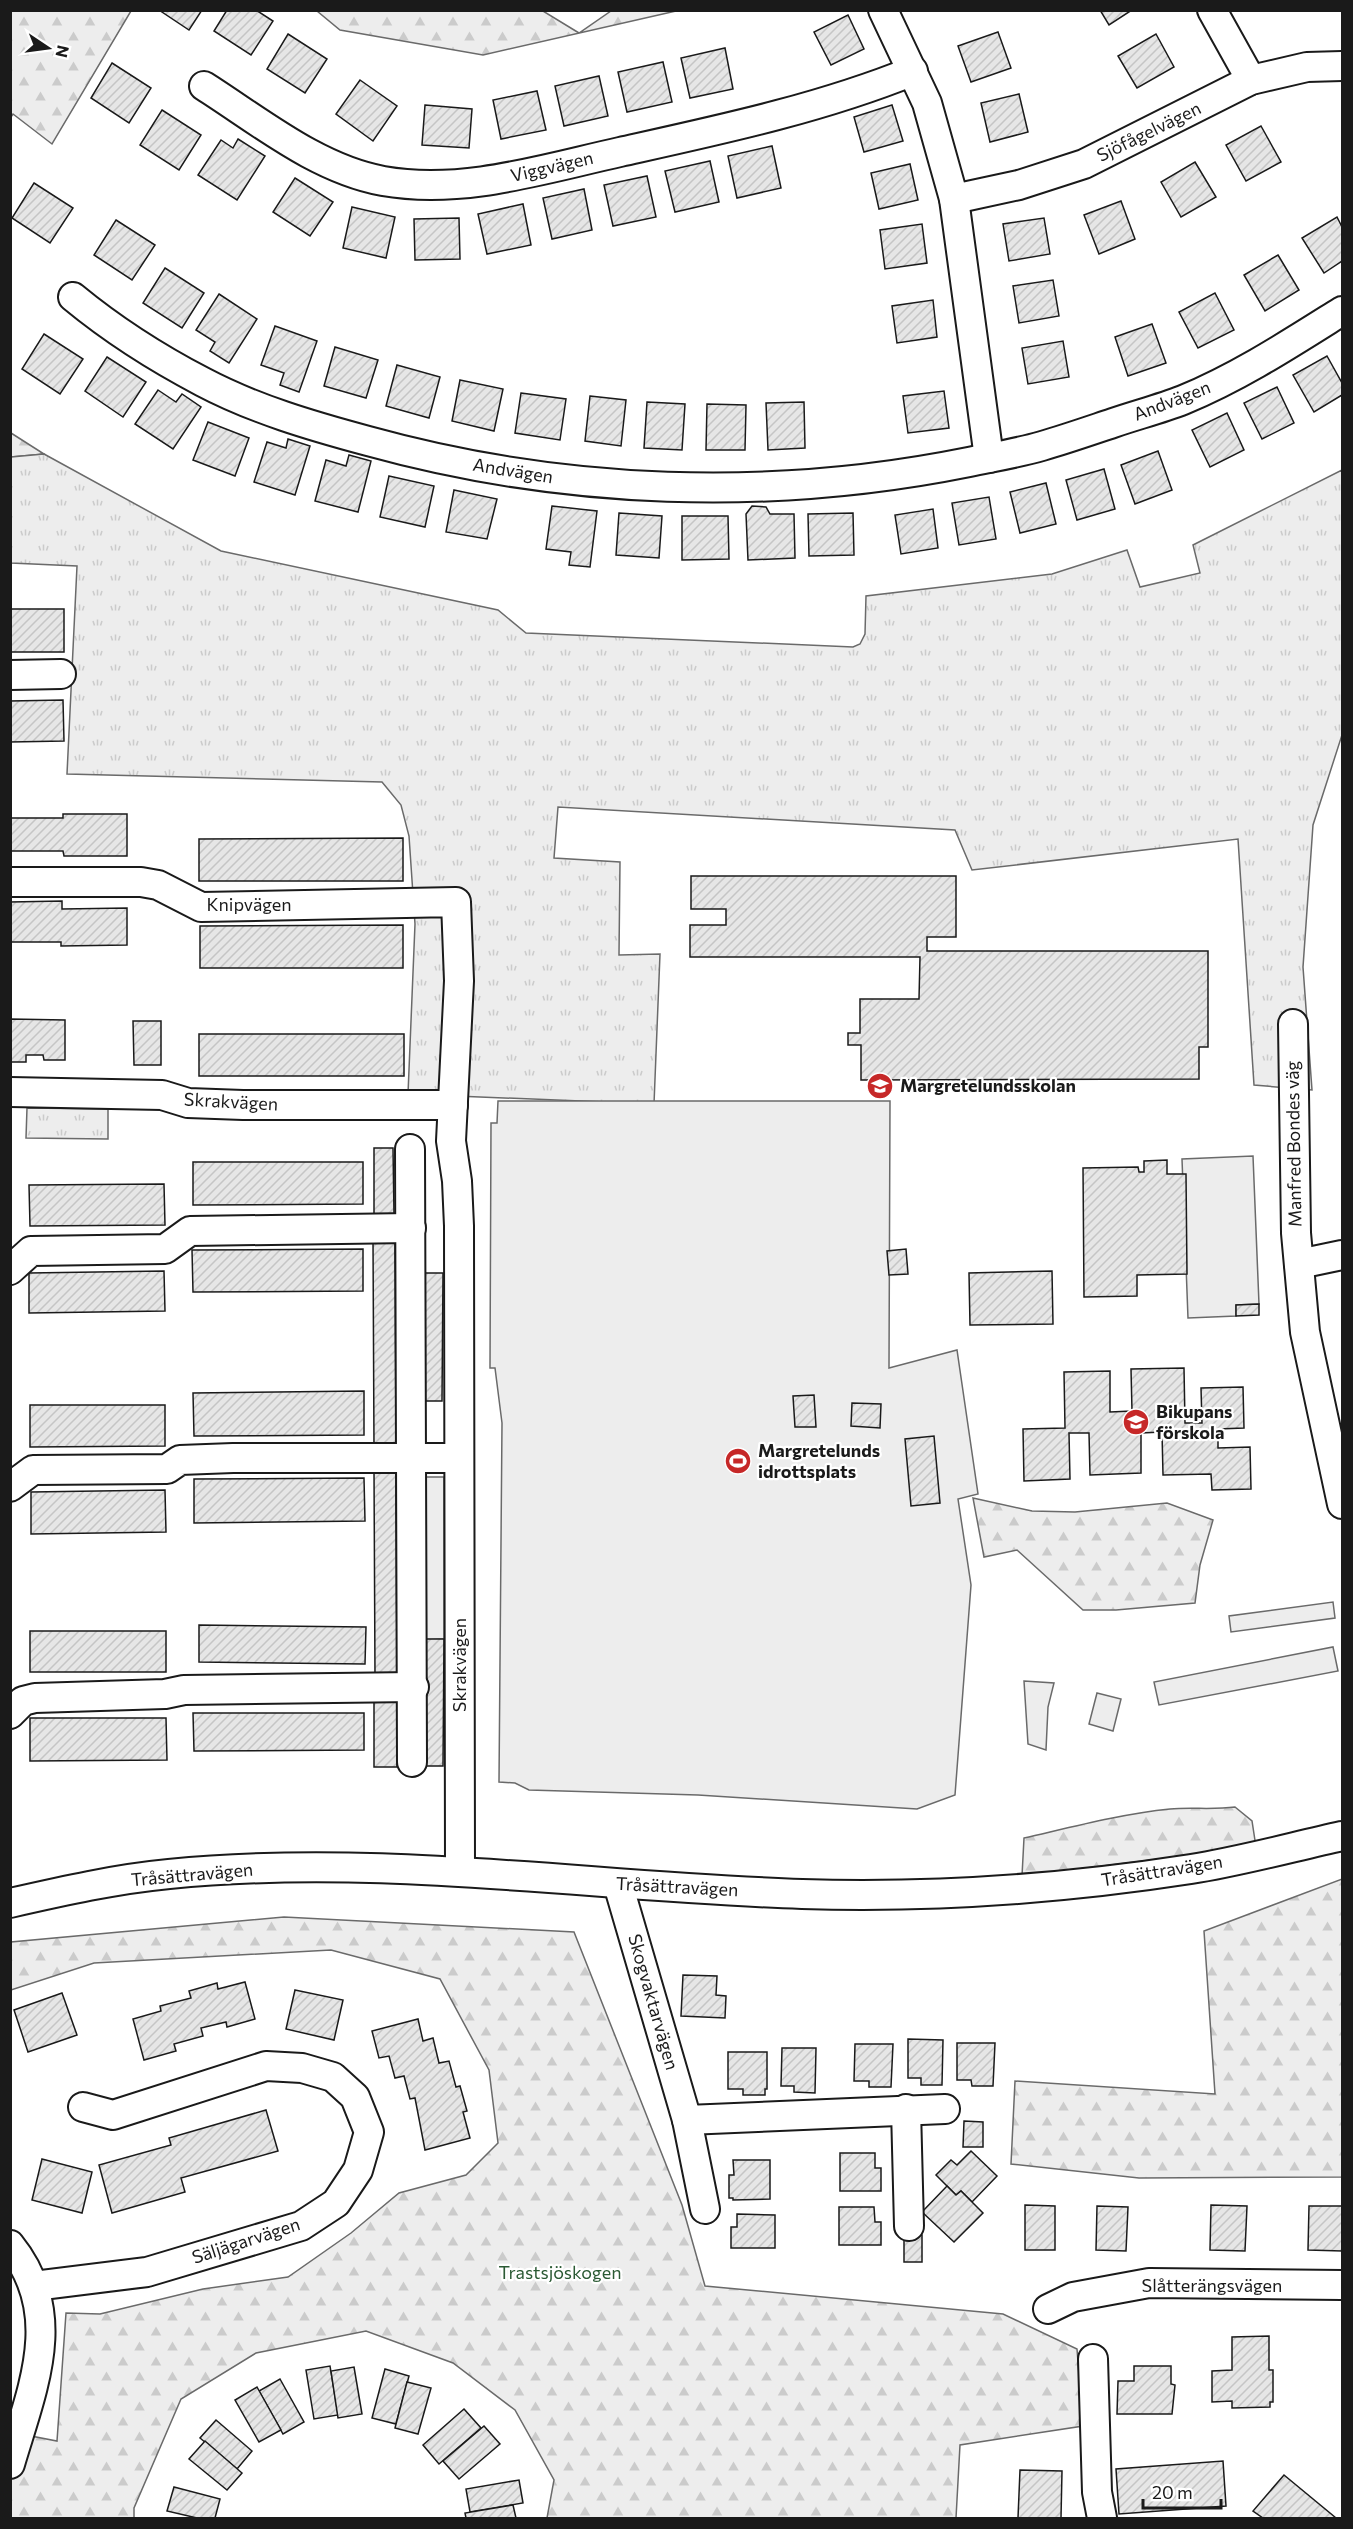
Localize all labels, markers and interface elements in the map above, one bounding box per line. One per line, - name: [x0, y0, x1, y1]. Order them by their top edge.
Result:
- north arrow: [18, 18, 78, 78]
- text: N: [52, 44, 74, 59]
- street label: Sjöfågelvägen: [1093, 96, 1204, 166]
- street label: Viggvägen: [508, 146, 595, 186]
- street label: Andvägen: [1130, 375, 1213, 425]
- street label: Andvägen: [471, 453, 555, 487]
- street label: Knipvägen: [206, 893, 292, 915]
- street label: Manfred Bondes väg: [1281, 1060, 1305, 1227]
- school or university icon: Margretelundsskolan: [865, 1071, 895, 1101]
- place label: Margretelundsskolan: [900, 1074, 1076, 1096]
- street label: Skrakvägen: [183, 1088, 279, 1114]
- place label: Bikupans förskola: [1156, 1400, 1232, 1443]
- school or university icon: Bikupans förskola: [1121, 1407, 1151, 1437]
- place label: Margretelunds idrottsplats: [758, 1439, 880, 1482]
- sports icon: Margretelunds idrottsplats: [723, 1446, 753, 1476]
- street label: Skrakvägen: [448, 1618, 470, 1712]
- street label: Tråsättravägen: [1100, 1850, 1224, 1890]
- street label: Tråsättravägen: [130, 1858, 254, 1890]
- street label: Tråsättravägen: [615, 1872, 739, 1900]
- street label: Skogvaktarvägen: [624, 1931, 684, 2072]
- street label: Säljägarvägen: [189, 2212, 303, 2268]
- park label: Trastsjöskogen: [498, 2261, 622, 2283]
- street label: Slåtterängsvägen: [1142, 2274, 1282, 2296]
- scale bar: [1143, 2472, 1221, 2510]
- text: 20 m: [1152, 2481, 1193, 2503]

